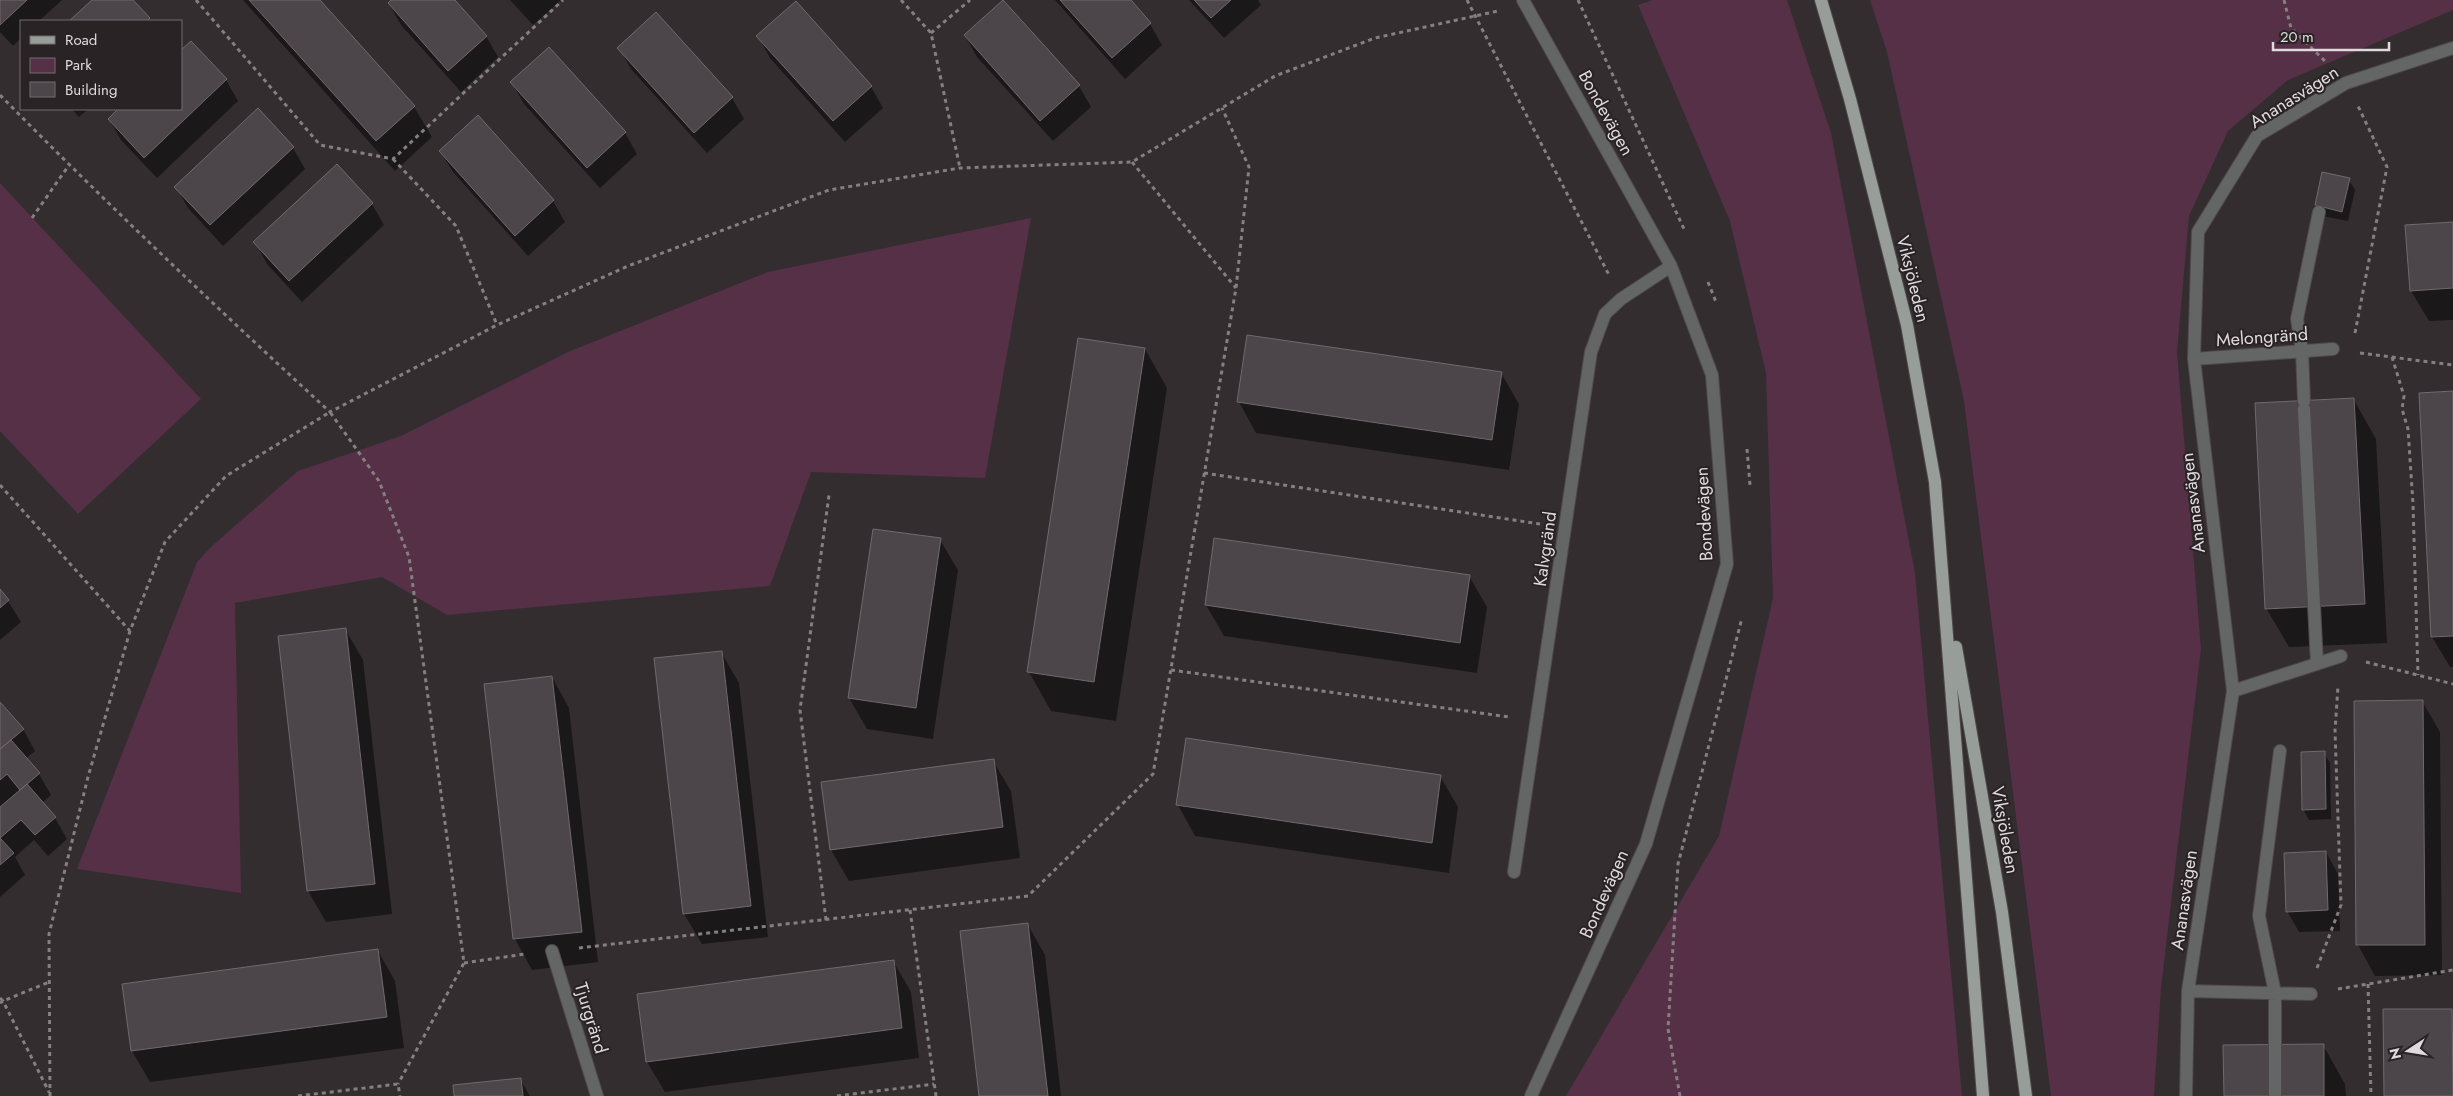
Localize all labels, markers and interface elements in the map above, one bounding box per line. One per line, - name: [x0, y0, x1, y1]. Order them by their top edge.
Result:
- legend: [20, 20, 182, 110]
- scale bar: [2273, 20, 2389, 52]
- text: 20 m: [2280, 26, 2314, 48]
- text: Road: [65, 29, 97, 51]
- text: Park: [65, 54, 92, 76]
- street label: Ananasvägen: [2244, 59, 2344, 135]
- street label: Bondevägen: [1572, 65, 1640, 161]
- text: Building: [65, 79, 117, 101]
- street label: Viksjöleden: [1890, 233, 1936, 325]
- street label: Melongränd: [2215, 321, 2309, 353]
- street label: Ananasvägen: [2174, 451, 2212, 555]
- street label: Bondevägen: [1689, 466, 1719, 562]
- street label: Kalvgränd: [1527, 510, 1563, 588]
- street label: Viksjöleden: [1985, 784, 2025, 876]
- street label: Bondevägen: [1573, 846, 1635, 942]
- street label: Ananasvägen: [2164, 848, 2204, 952]
- street label: Tjurgränd: [568, 979, 614, 1057]
- north arrow: [2383, 1026, 2433, 1076]
- text: N: [2384, 1046, 2406, 1061]

